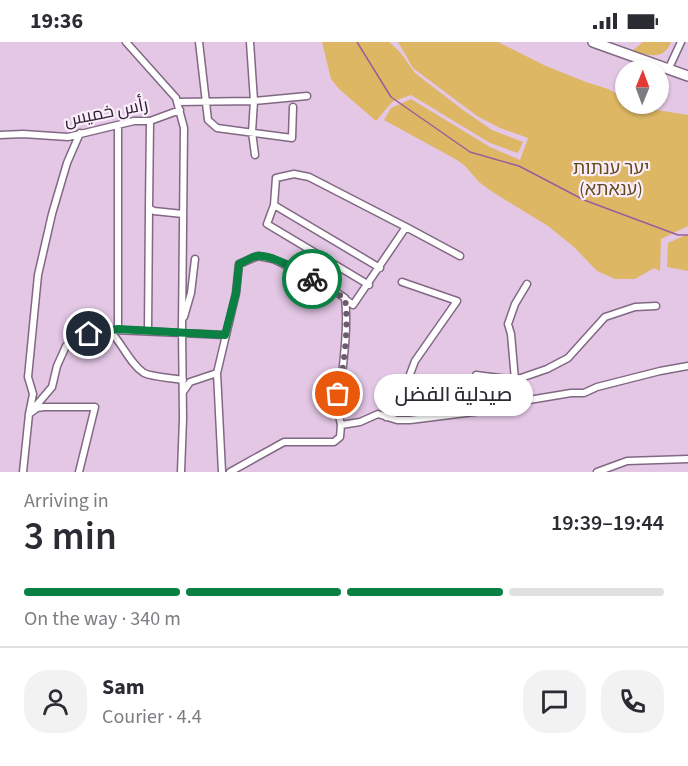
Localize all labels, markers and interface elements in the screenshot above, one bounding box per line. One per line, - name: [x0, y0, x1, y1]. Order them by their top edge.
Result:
- text: 19:36: [30, 5, 83, 37]
- north arrow: [615, 60, 669, 114]
- map controls: [615, 60, 669, 114]
- street label: رأس خميس: [62, 92, 150, 133]
- park label: יער ענתות (ענאתא): [573, 156, 649, 202]
- courier: [282, 249, 342, 309]
- icon: bike: [296, 263, 329, 296]
- pin: [63, 308, 114, 359]
- icon: home: [72, 317, 105, 350]
- pin: [312, 368, 363, 419]
- callout: صيدلية الفضل: [374, 373, 533, 415]
- icon: bag: [321, 377, 354, 410]
- text: صيدلية الفضل: [395, 381, 512, 409]
- text: Arriving in: [24, 487, 109, 515]
- text: 19:39–19:44: [551, 507, 664, 539]
- text: 3 min: [24, 509, 117, 565]
- text: On the way · 340 m: [24, 605, 181, 633]
- button: person: [24, 670, 87, 733]
- button: chat: [523, 670, 586, 733]
- button: phone: [601, 670, 664, 733]
- text: Sam: [102, 671, 145, 703]
- text: Courier · 4.4: [102, 703, 202, 731]

